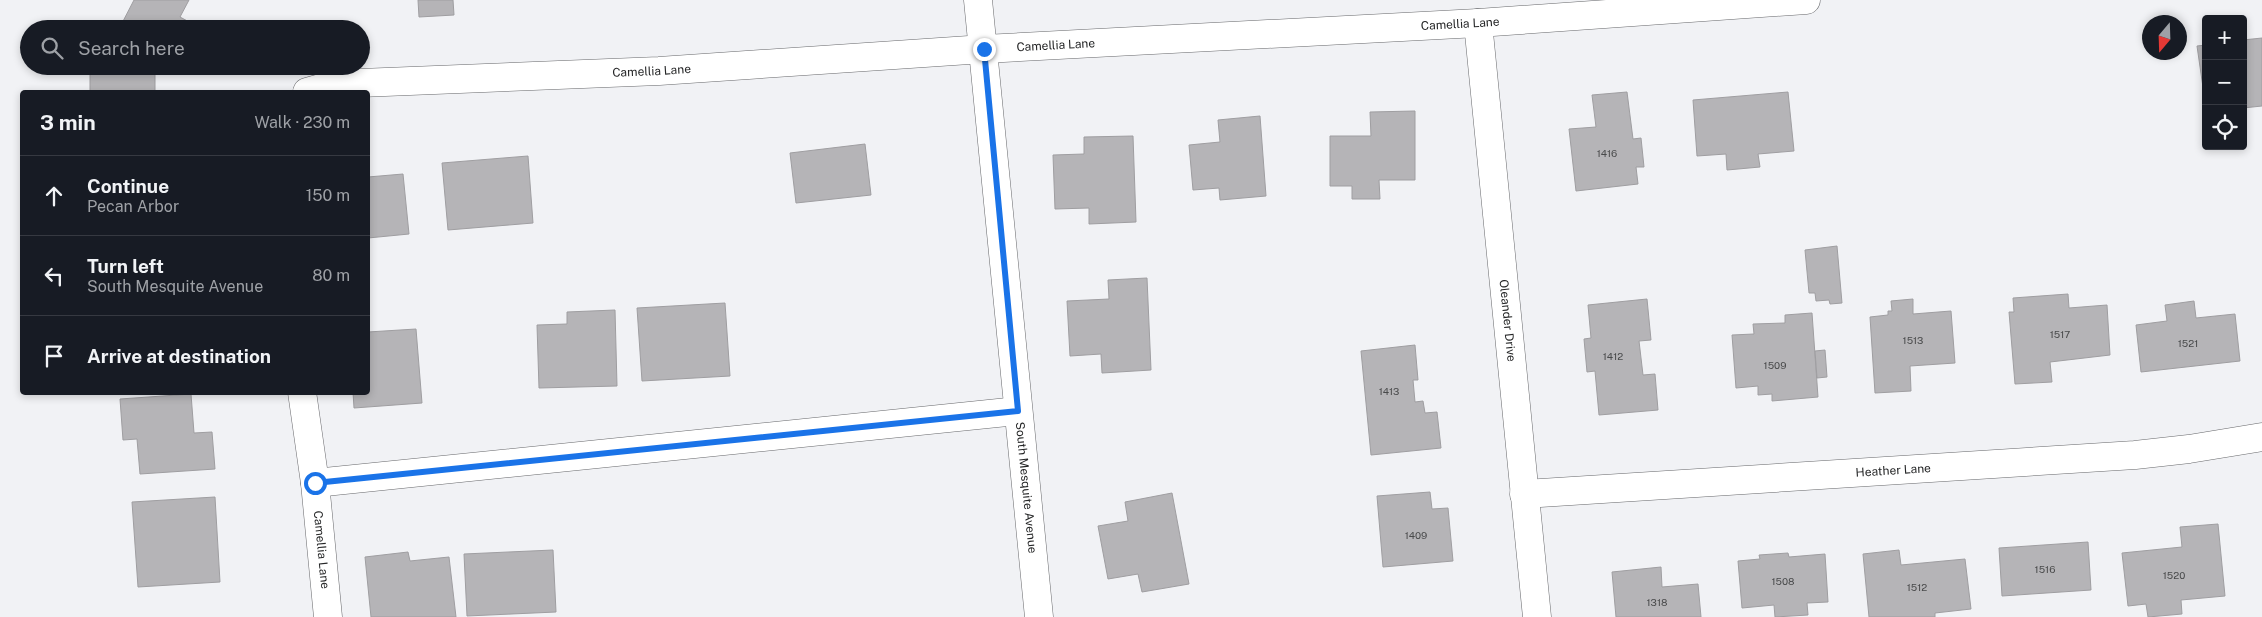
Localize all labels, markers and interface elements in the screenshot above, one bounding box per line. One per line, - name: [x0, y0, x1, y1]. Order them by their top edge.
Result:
- street label: Camellia Lane: [1421, 14, 1500, 33]
- north arrow: [2142, 15, 2187, 60]
- map controls: [2202, 15, 2247, 150]
- button: +: [2202, 15, 2247, 60]
- search box: [20, 20, 370, 75]
- icon: search: [38, 34, 66, 62]
- street label: Camellia Lane: [1016, 36, 1096, 54]
- text: Search here: [78, 37, 185, 59]
- route end: [973, 38, 996, 61]
- button: −: [2202, 60, 2247, 105]
- street label: Camellia Lane: [612, 62, 692, 80]
- button: locate: [2202, 105, 2247, 150]
- text: 3 min: [40, 110, 96, 135]
- text: Walk · 230 m: [254, 113, 350, 132]
- house number: 1416: [1597, 147, 1617, 159]
- text: Continue: [87, 175, 169, 197]
- icon: ahead: [40, 182, 68, 210]
- text: 150 m: [306, 186, 350, 205]
- text: Pecan Arbor: [87, 197, 179, 216]
- text: Turn left: [87, 255, 164, 277]
- icon: left: [40, 262, 68, 290]
- text: 80 m: [312, 266, 350, 285]
- text: South Mesquite Avenue: [87, 277, 263, 296]
- street label: Oleander Drive: [1496, 279, 1519, 363]
- house number: 1517: [2050, 328, 2070, 340]
- house number: 1513: [1903, 334, 1923, 346]
- house number: 1521: [2178, 337, 2198, 349]
- icon: arrive: [40, 342, 68, 370]
- text: Arrive at destination: [87, 345, 271, 367]
- house number: 1412: [1603, 350, 1623, 362]
- house number: 1509: [1764, 359, 1786, 371]
- house number: 1413: [1379, 385, 1399, 397]
- street label: South Mesquite Avenue: [1013, 421, 1040, 554]
- street label: Heather Lane: [1855, 461, 1932, 480]
- route start: [304, 472, 327, 495]
- street label: Camellia Lane: [311, 510, 332, 590]
- house number: 1409: [1405, 529, 1427, 541]
- house number: 1516: [2035, 563, 2055, 575]
- house number: 1520: [2163, 569, 2185, 581]
- house number: 1508: [1771, 575, 1795, 587]
- house number: 1512: [1907, 581, 1927, 593]
- house number: 1318: [1647, 596, 1667, 608]

